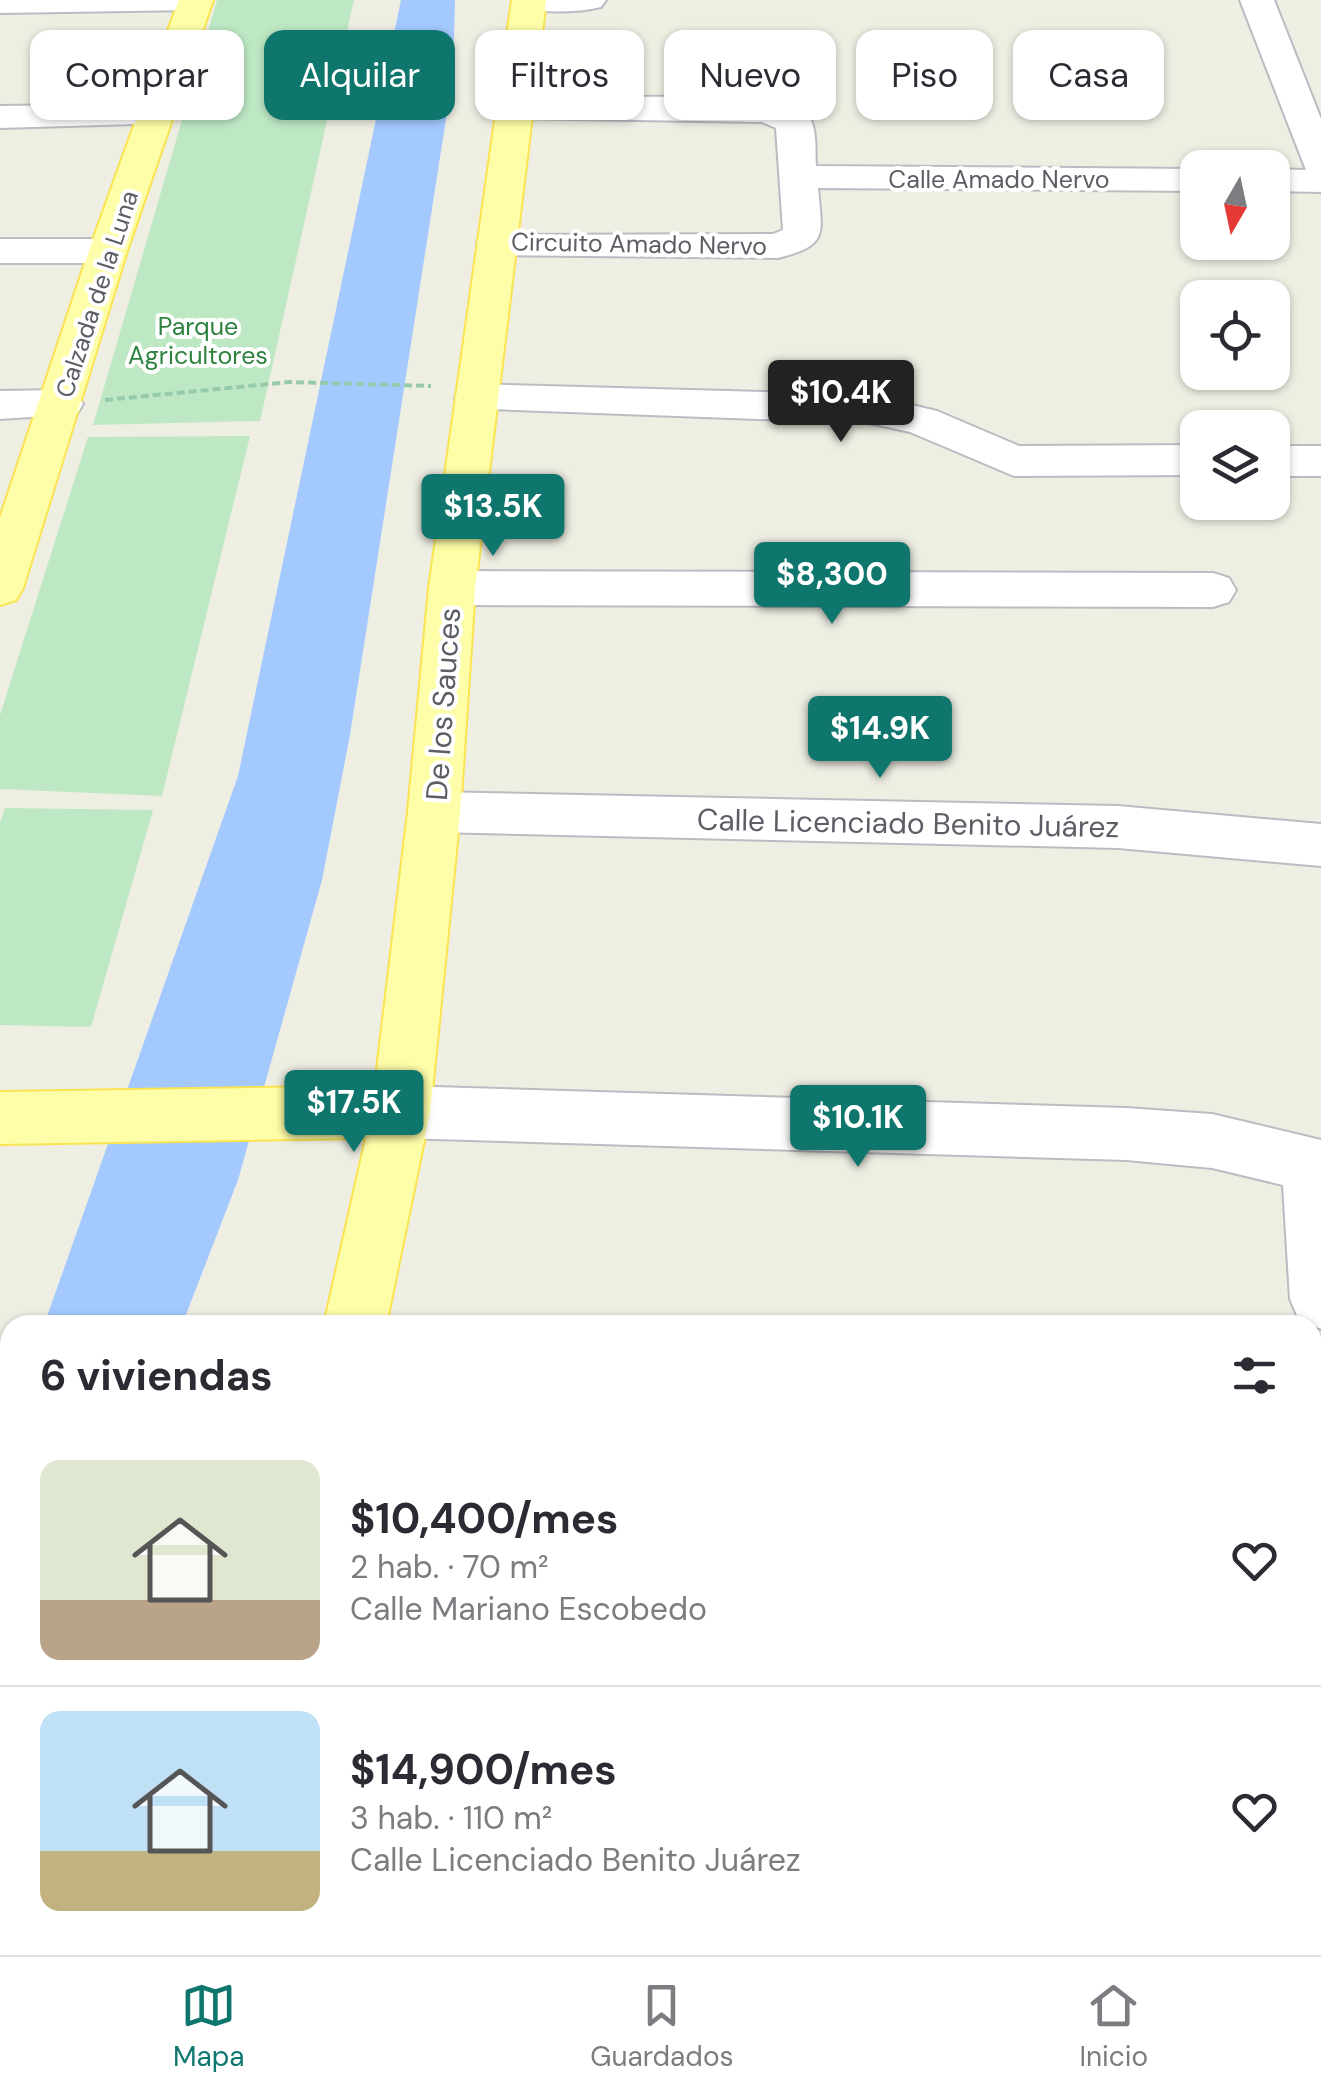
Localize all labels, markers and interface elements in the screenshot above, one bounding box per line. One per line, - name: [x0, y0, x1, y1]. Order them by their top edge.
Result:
- chip: Comprar: [30, 30, 244, 120]
- chip: Alquilar: [264, 30, 455, 120]
- chip: Filtros: [475, 30, 644, 120]
- chip: Nuevo: [664, 30, 836, 120]
- chip: Piso: [856, 30, 993, 120]
- chip: Casa: [1013, 30, 1164, 120]
- north arrow: [1180, 150, 1290, 260]
- map controls: [1180, 150, 1290, 520]
- street label: Calle Amado Nervo: [888, 163, 1110, 196]
- street label: Calzada de la Luna: [48, 186, 146, 402]
- street label: Circuito Amado Nervo: [511, 225, 767, 263]
- button: locate: [1180, 280, 1290, 390]
- park label: Parque Agricultores: [128, 310, 268, 372]
- pin: $10.4K: [760, 360, 922, 445]
- text: $10.4K: [790, 371, 892, 413]
- button: layers: [1180, 410, 1290, 520]
- pin: $13.5K: [412, 474, 574, 559]
- text: $13.5K: [443, 485, 543, 527]
- pin: $8,300: [751, 542, 913, 627]
- text: $8,300: [776, 553, 888, 595]
- street label: De los Sauces: [417, 606, 469, 802]
- pin: $14.9K: [799, 696, 961, 781]
- text: $14.9K: [830, 707, 930, 749]
- street label: Calle Licenciado Benito Juárez: [696, 800, 1120, 846]
- pin: $17.5K: [273, 1070, 435, 1155]
- text: $17.5K: [306, 1081, 402, 1123]
- pin: $10.1K: [777, 1085, 939, 1170]
- text: $10.1K: [812, 1096, 904, 1138]
- text: 6 viviendas: [40, 1348, 273, 1403]
- icon: filters: [1227, 1348, 1282, 1403]
- text: $10,400/mes: [350, 1491, 618, 1546]
- icon: home: [120, 1500, 240, 1620]
- icon: heart: [1227, 1533, 1282, 1588]
- text: 2 hab. · 70 m²: [350, 1546, 549, 1588]
- text: Calle Mariano Escobedo: [350, 1588, 707, 1630]
- text: $14,900/mes: [350, 1742, 617, 1797]
- icon: home: [120, 1751, 240, 1871]
- icon: heart: [1227, 1784, 1282, 1839]
- text: 3 hab. · 110 m²: [350, 1797, 552, 1839]
- text: Calle Licenciado Benito Juárez: [350, 1839, 801, 1881]
- tab: Mapa: [173, 1978, 244, 2075]
- tab: Guardados: [590, 1978, 734, 2075]
- tab: Inicio: [1079, 1978, 1148, 2075]

